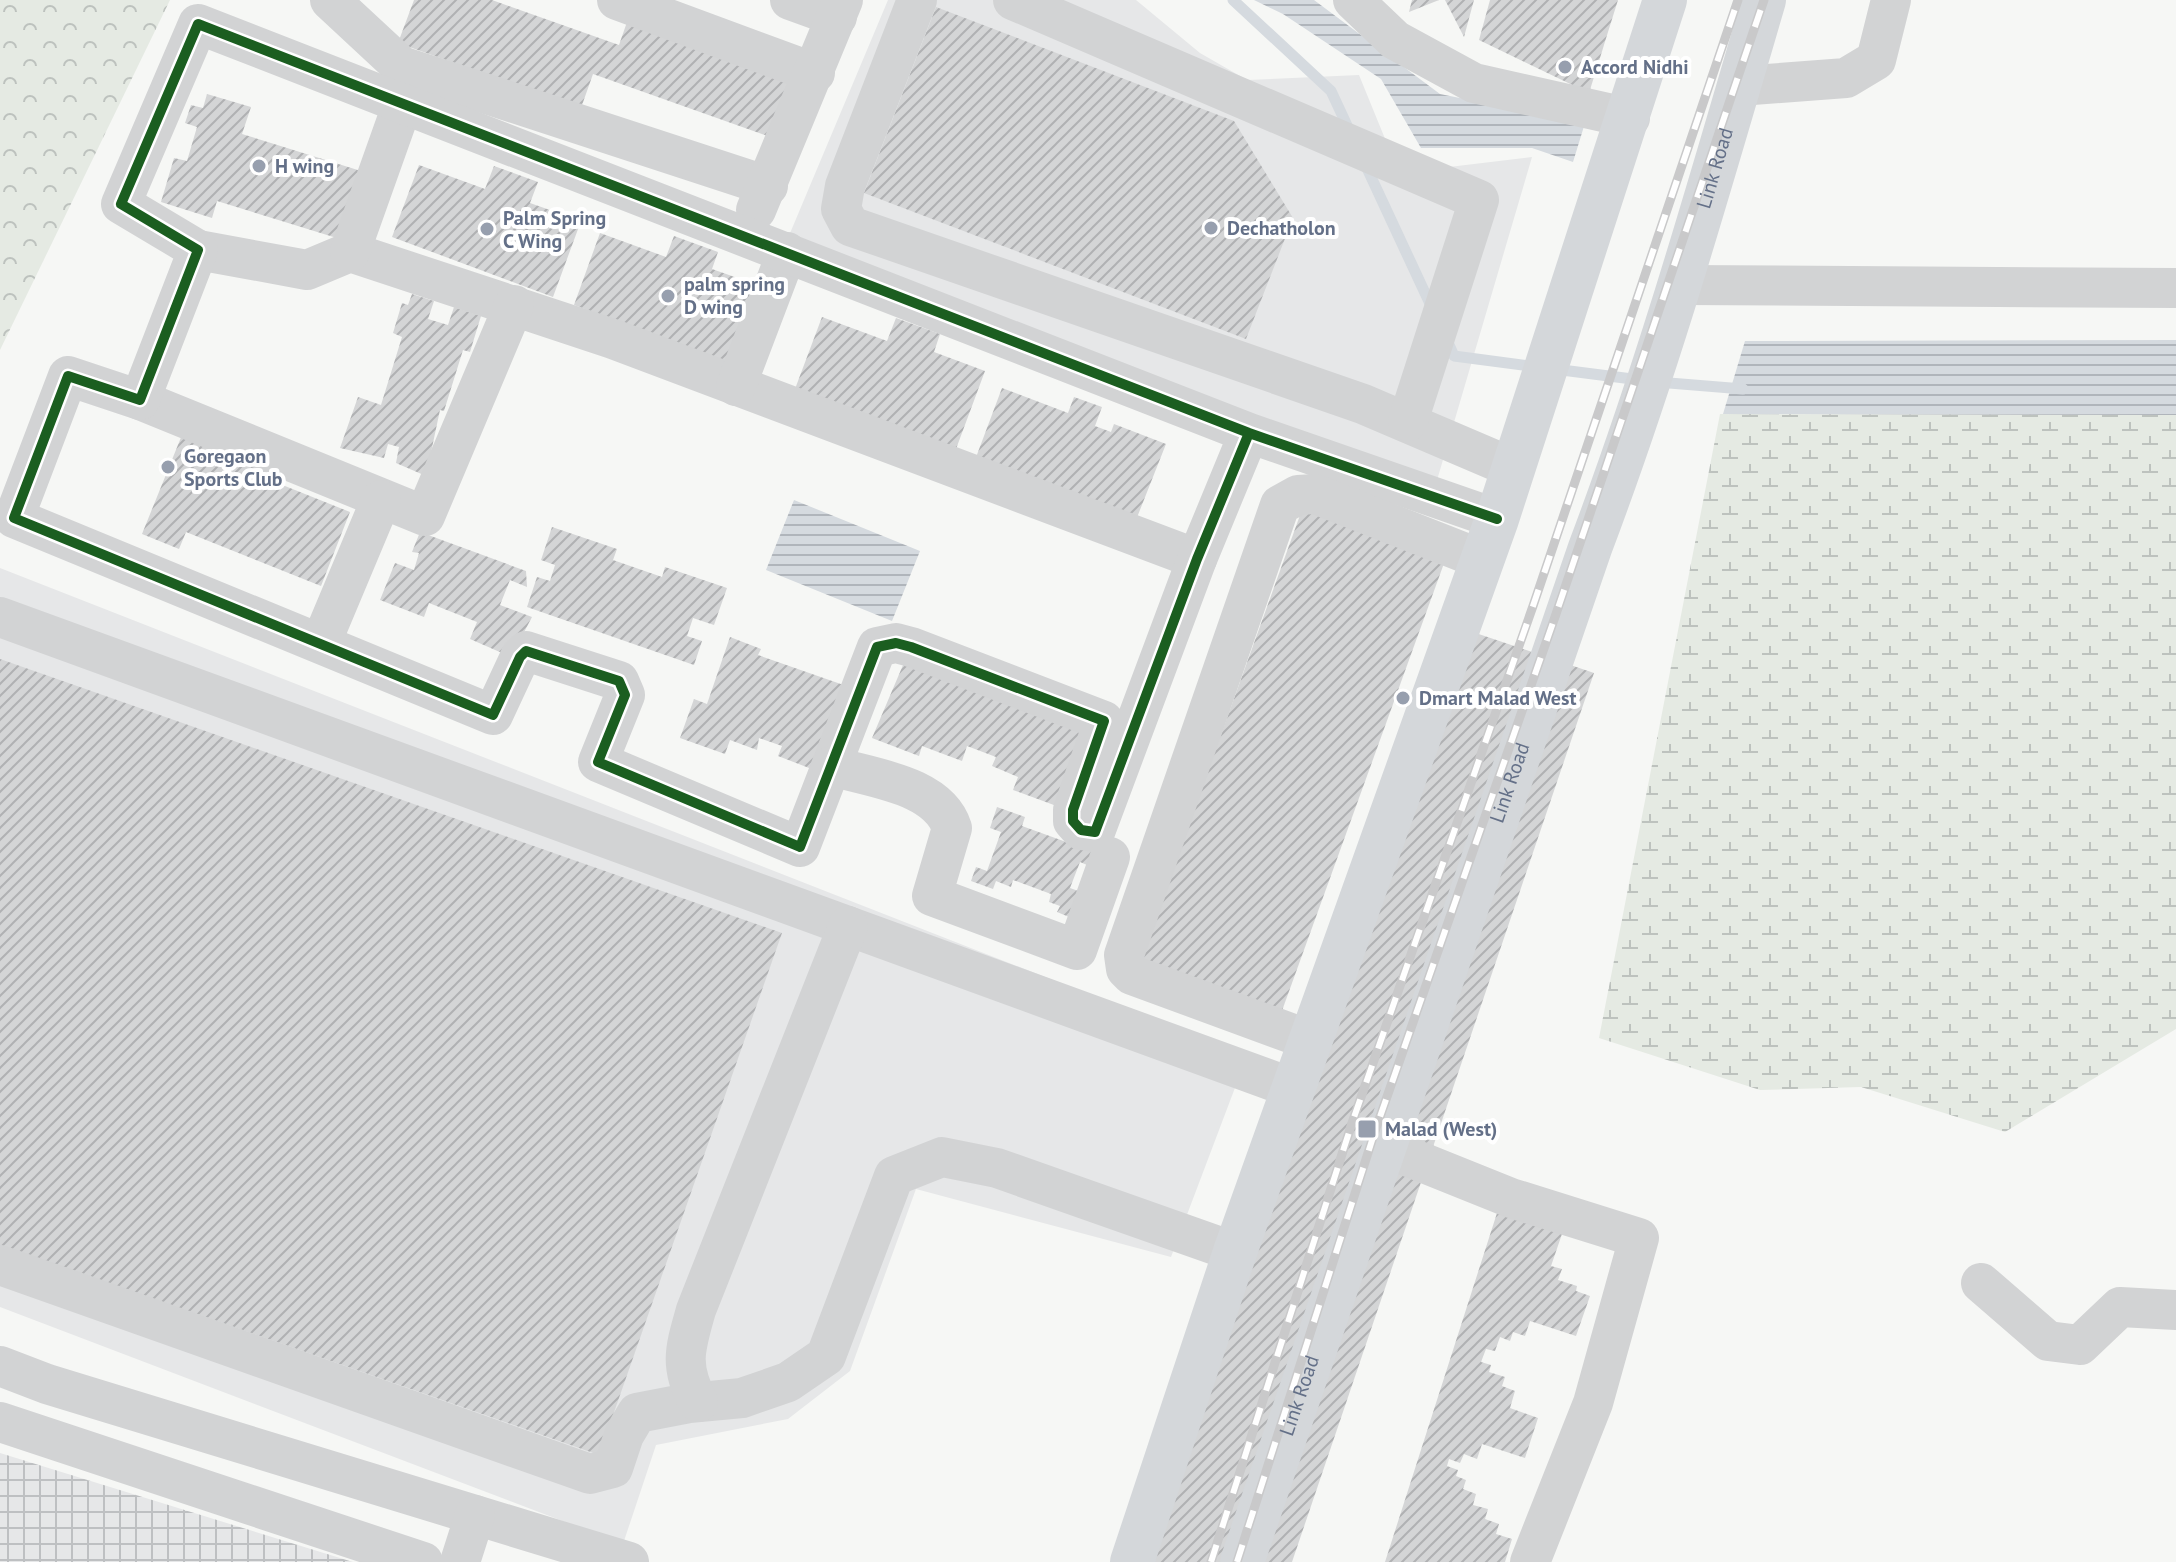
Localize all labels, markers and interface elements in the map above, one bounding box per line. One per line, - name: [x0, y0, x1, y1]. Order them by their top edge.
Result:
- place label: Accord Nidhi: [1581, 54, 1689, 80]
- marker: Accord Nidhi: [1556, 58, 1574, 76]
- street label: Link Road: [1690, 124, 1739, 212]
- place label: H wing: [275, 153, 334, 179]
- marker: H wing: [250, 157, 268, 175]
- place label: Palm Spring C Wing: [503, 205, 606, 254]
- place label: Dechatholon: [1227, 215, 1336, 241]
- marker: Dechatholon: [1202, 219, 1220, 237]
- marker: Palm Spring C Wing: [478, 220, 496, 238]
- place label: palm spring D wing: [684, 271, 785, 320]
- marker: palm spring D wing: [659, 287, 677, 305]
- place label: Goregaon Sports Club: [184, 443, 283, 492]
- marker: Goregaon Sports Club: [159, 458, 177, 476]
- place label: Dmart Malad West: [1419, 685, 1576, 711]
- marker: Dmart Malad West: [1394, 689, 1412, 707]
- street label: Link Road: [1484, 739, 1535, 826]
- place label: Malad (West): [1385, 1116, 1497, 1142]
- marker: Malad (West): [1356, 1118, 1378, 1140]
- street label: Link Road: [1273, 1352, 1325, 1439]

